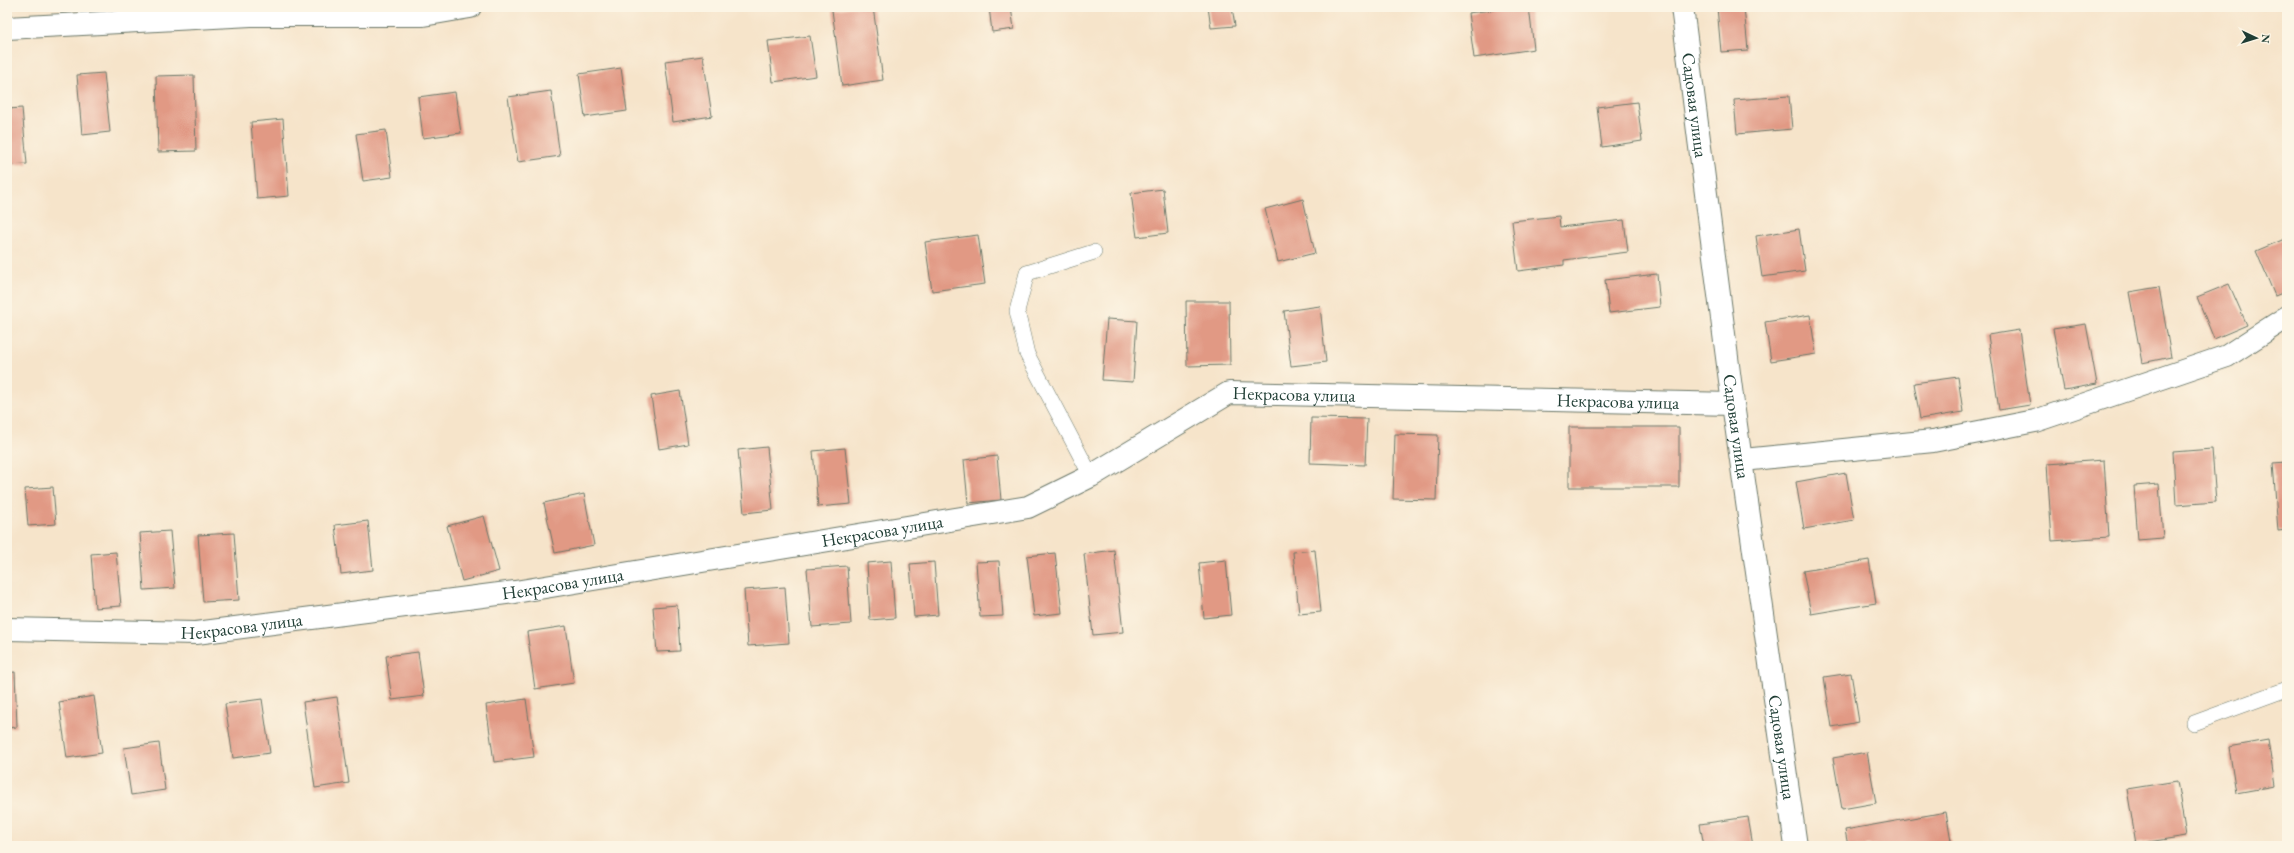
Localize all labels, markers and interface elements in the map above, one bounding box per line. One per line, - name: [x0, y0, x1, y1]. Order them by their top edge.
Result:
- north arrow: [2236, 18, 2276, 58]
- text: N: [2259, 34, 2273, 44]
- street label: Садовая улица: [1677, 51, 1713, 160]
- street label: Садовая улица: [1718, 373, 1756, 481]
- street label: Некрасова улица: [1232, 381, 1357, 407]
- street label: Некрасова улица: [1556, 388, 1680, 414]
- street label: Некрасова улица: [820, 509, 946, 552]
- street label: Некрасова улица: [501, 562, 626, 605]
- street label: Некрасова улица: [180, 607, 305, 644]
- street label: Садовая улица: [1764, 693, 1801, 802]

